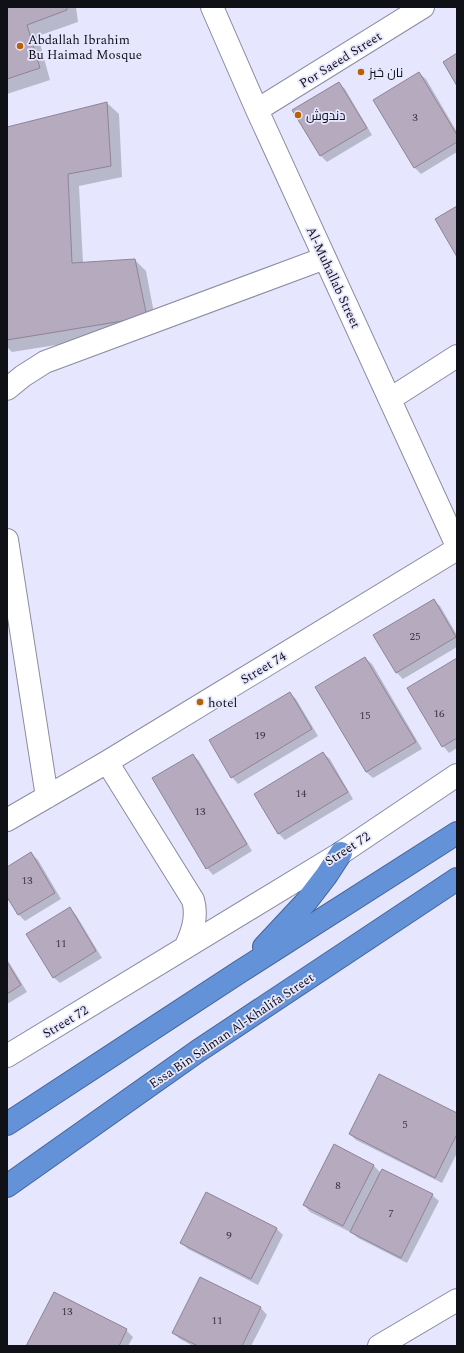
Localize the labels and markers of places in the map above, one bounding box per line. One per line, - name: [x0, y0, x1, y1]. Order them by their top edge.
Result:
- place label: Abdallah Ibrahim Bu Haimad Mosque: [28, 30, 142, 65]
- marker: Abdallah Ibrahim Bu Haimad Mosque: [15, 41, 25, 51]
- place label: نان خبز: [368, 63, 403, 83]
- marker: نان خبز: [356, 67, 366, 77]
- place label: دندوش: [306, 106, 346, 126]
- marker: دندوش: [293, 110, 303, 120]
- place label: hotel: [208, 693, 237, 713]
- marker: hotel: [195, 697, 205, 707]

